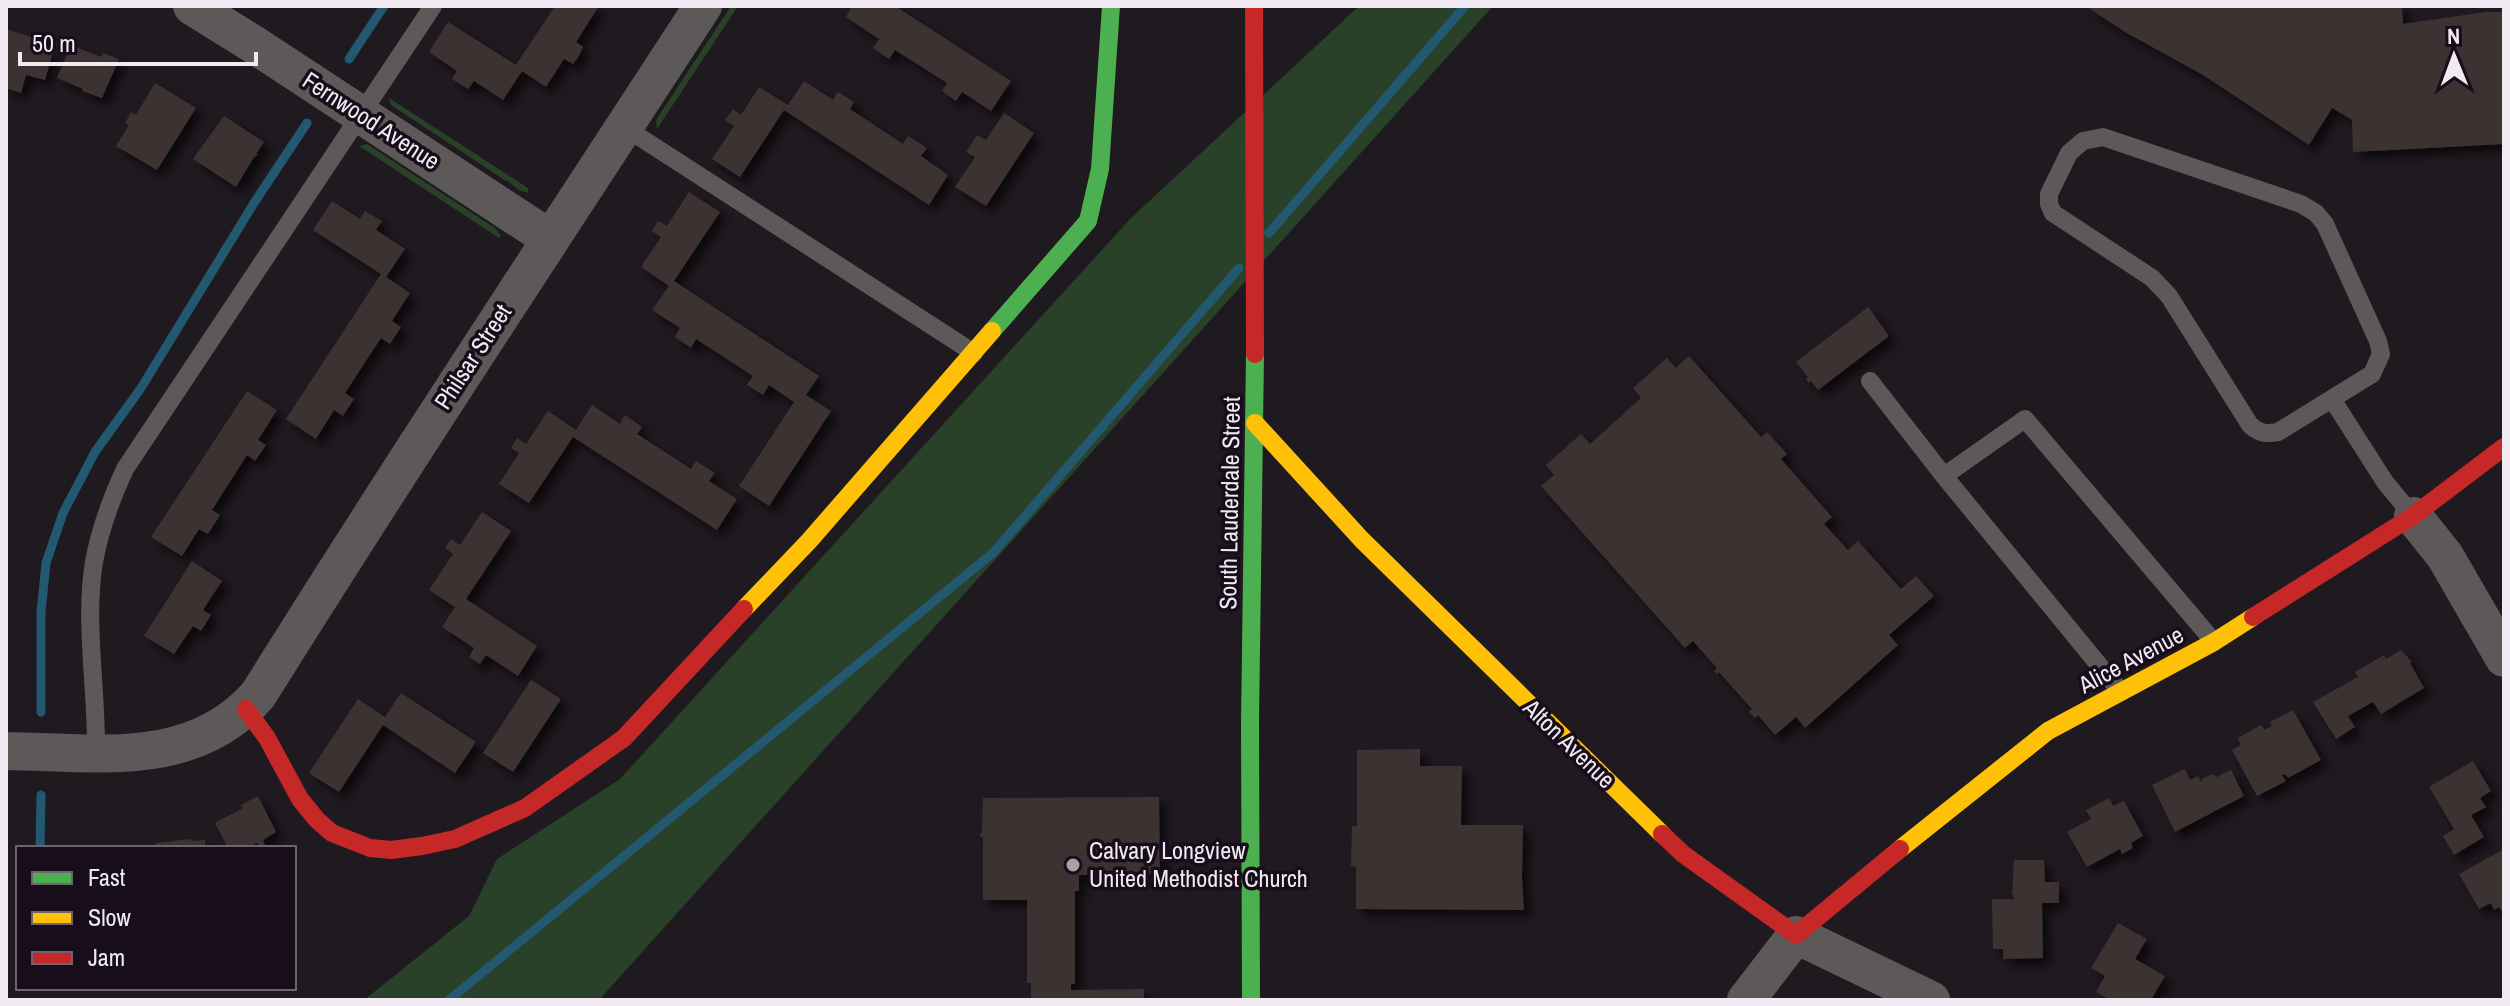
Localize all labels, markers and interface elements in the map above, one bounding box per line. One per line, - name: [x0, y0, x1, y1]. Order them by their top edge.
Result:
- scale bar: [20, 16, 256, 66]
- north arrow: [2414, 16, 2494, 96]
- text: N: [2447, 21, 2460, 51]
- text: 50 m: [32, 27, 76, 59]
- street label: Fernwood Avenue: [297, 64, 446, 176]
- street label: Philsar Street: [426, 297, 518, 415]
- street label: South Lauderdale Street: [1211, 396, 1247, 610]
- street label: Alice Avenue: [2072, 618, 2189, 701]
- street label: Alton Avenue: [1516, 691, 1622, 795]
- place label: Calvary Longview United Methodist Church: [1089, 834, 1308, 894]
- legend: [16, 846, 296, 990]
- marker: Calvary Longview United Methodist Church: [1064, 856, 1082, 874]
- text: Fast: [88, 861, 126, 893]
- text: Slow: [88, 901, 131, 933]
- text: Jam: [88, 941, 125, 973]

